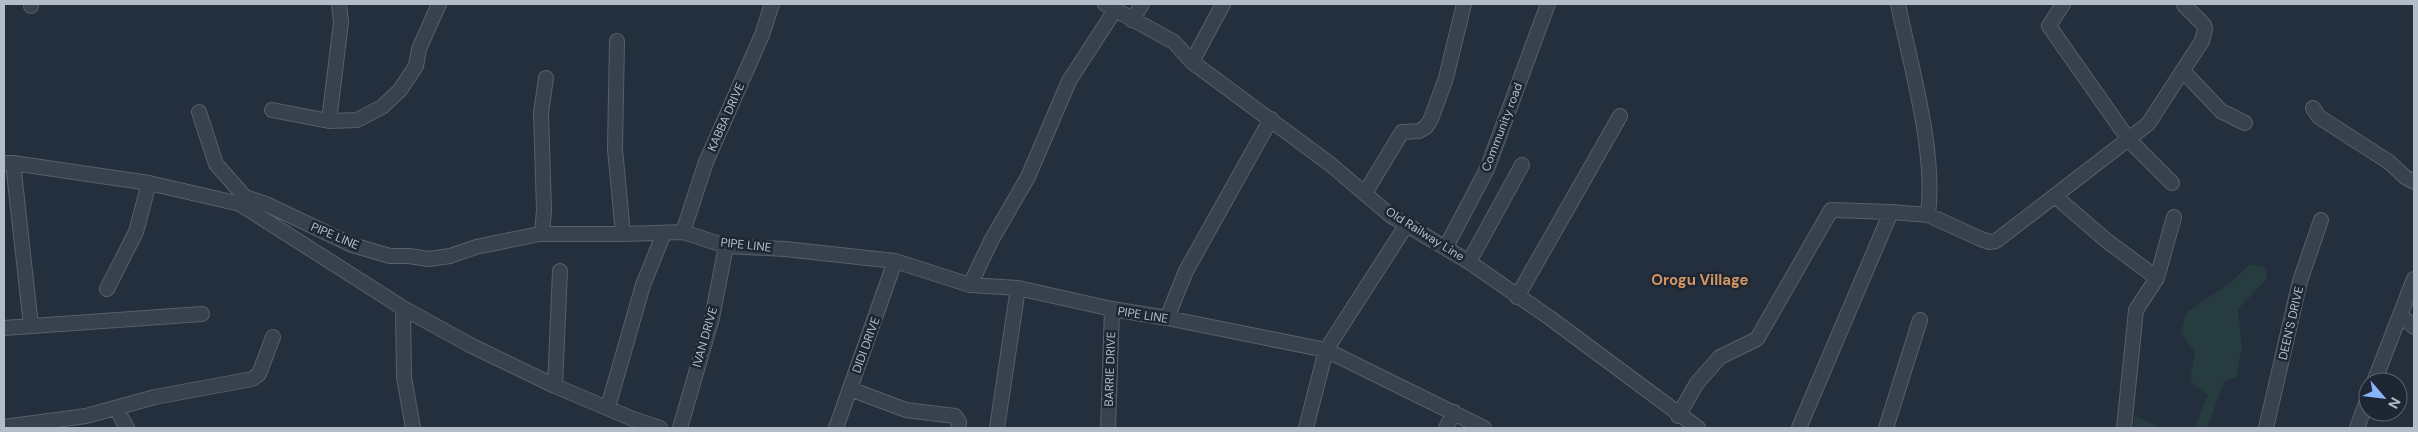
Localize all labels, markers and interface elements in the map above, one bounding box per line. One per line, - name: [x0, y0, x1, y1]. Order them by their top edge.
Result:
- street label: KABBA DRIVE: [704, 80, 748, 154]
- street label: Community road: [1478, 80, 1526, 174]
- street label: Old Railway Line: [1383, 203, 1467, 265]
- street label: PIPE LINE: [308, 219, 362, 253]
- street label: PIPE LINE: [720, 234, 772, 256]
- district label: Orogu Village: [1651, 270, 1749, 290]
- street label: DEEN'S DRIVE: [2275, 284, 2307, 361]
- street label: PIPE LINE: [1117, 303, 1170, 327]
- street label: IVAN DRIVE: [689, 305, 721, 369]
- street label: DIDI DRIVE: [849, 315, 884, 375]
- street label: BARRIE DRIVE: [1101, 331, 1119, 407]
- north arrow: [2358, 372, 2408, 422]
- text: N: [2384, 394, 2405, 412]

